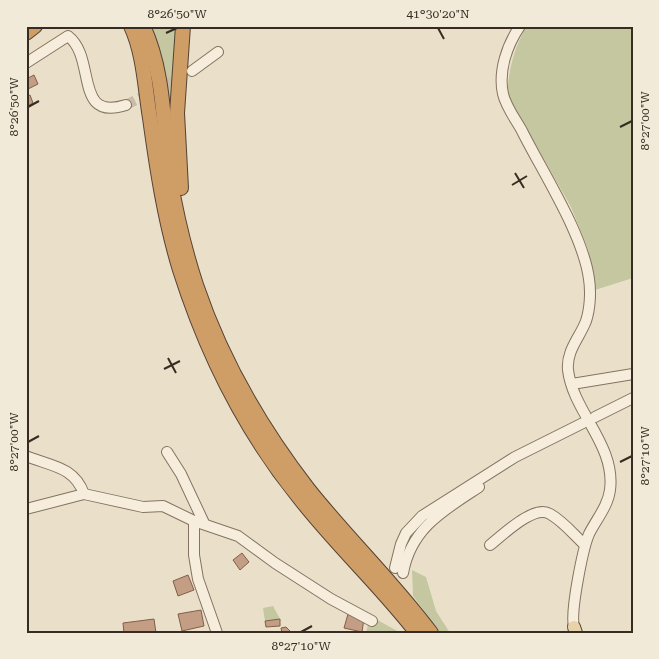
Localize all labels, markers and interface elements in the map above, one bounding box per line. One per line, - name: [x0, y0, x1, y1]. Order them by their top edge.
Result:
- text: 8°26'50"W: [147, 7, 207, 21]
- text: 41°30'20"N: [406, 7, 470, 21]
- text: 8°26'50"W: [7, 77, 21, 137]
- text: 8°27'00"W: [638, 91, 652, 151]
- text: 8°27'00"W: [7, 412, 21, 472]
- text: 8°27'10"W: [638, 426, 652, 486]
- text: 8°27'10"W: [271, 639, 331, 653]

